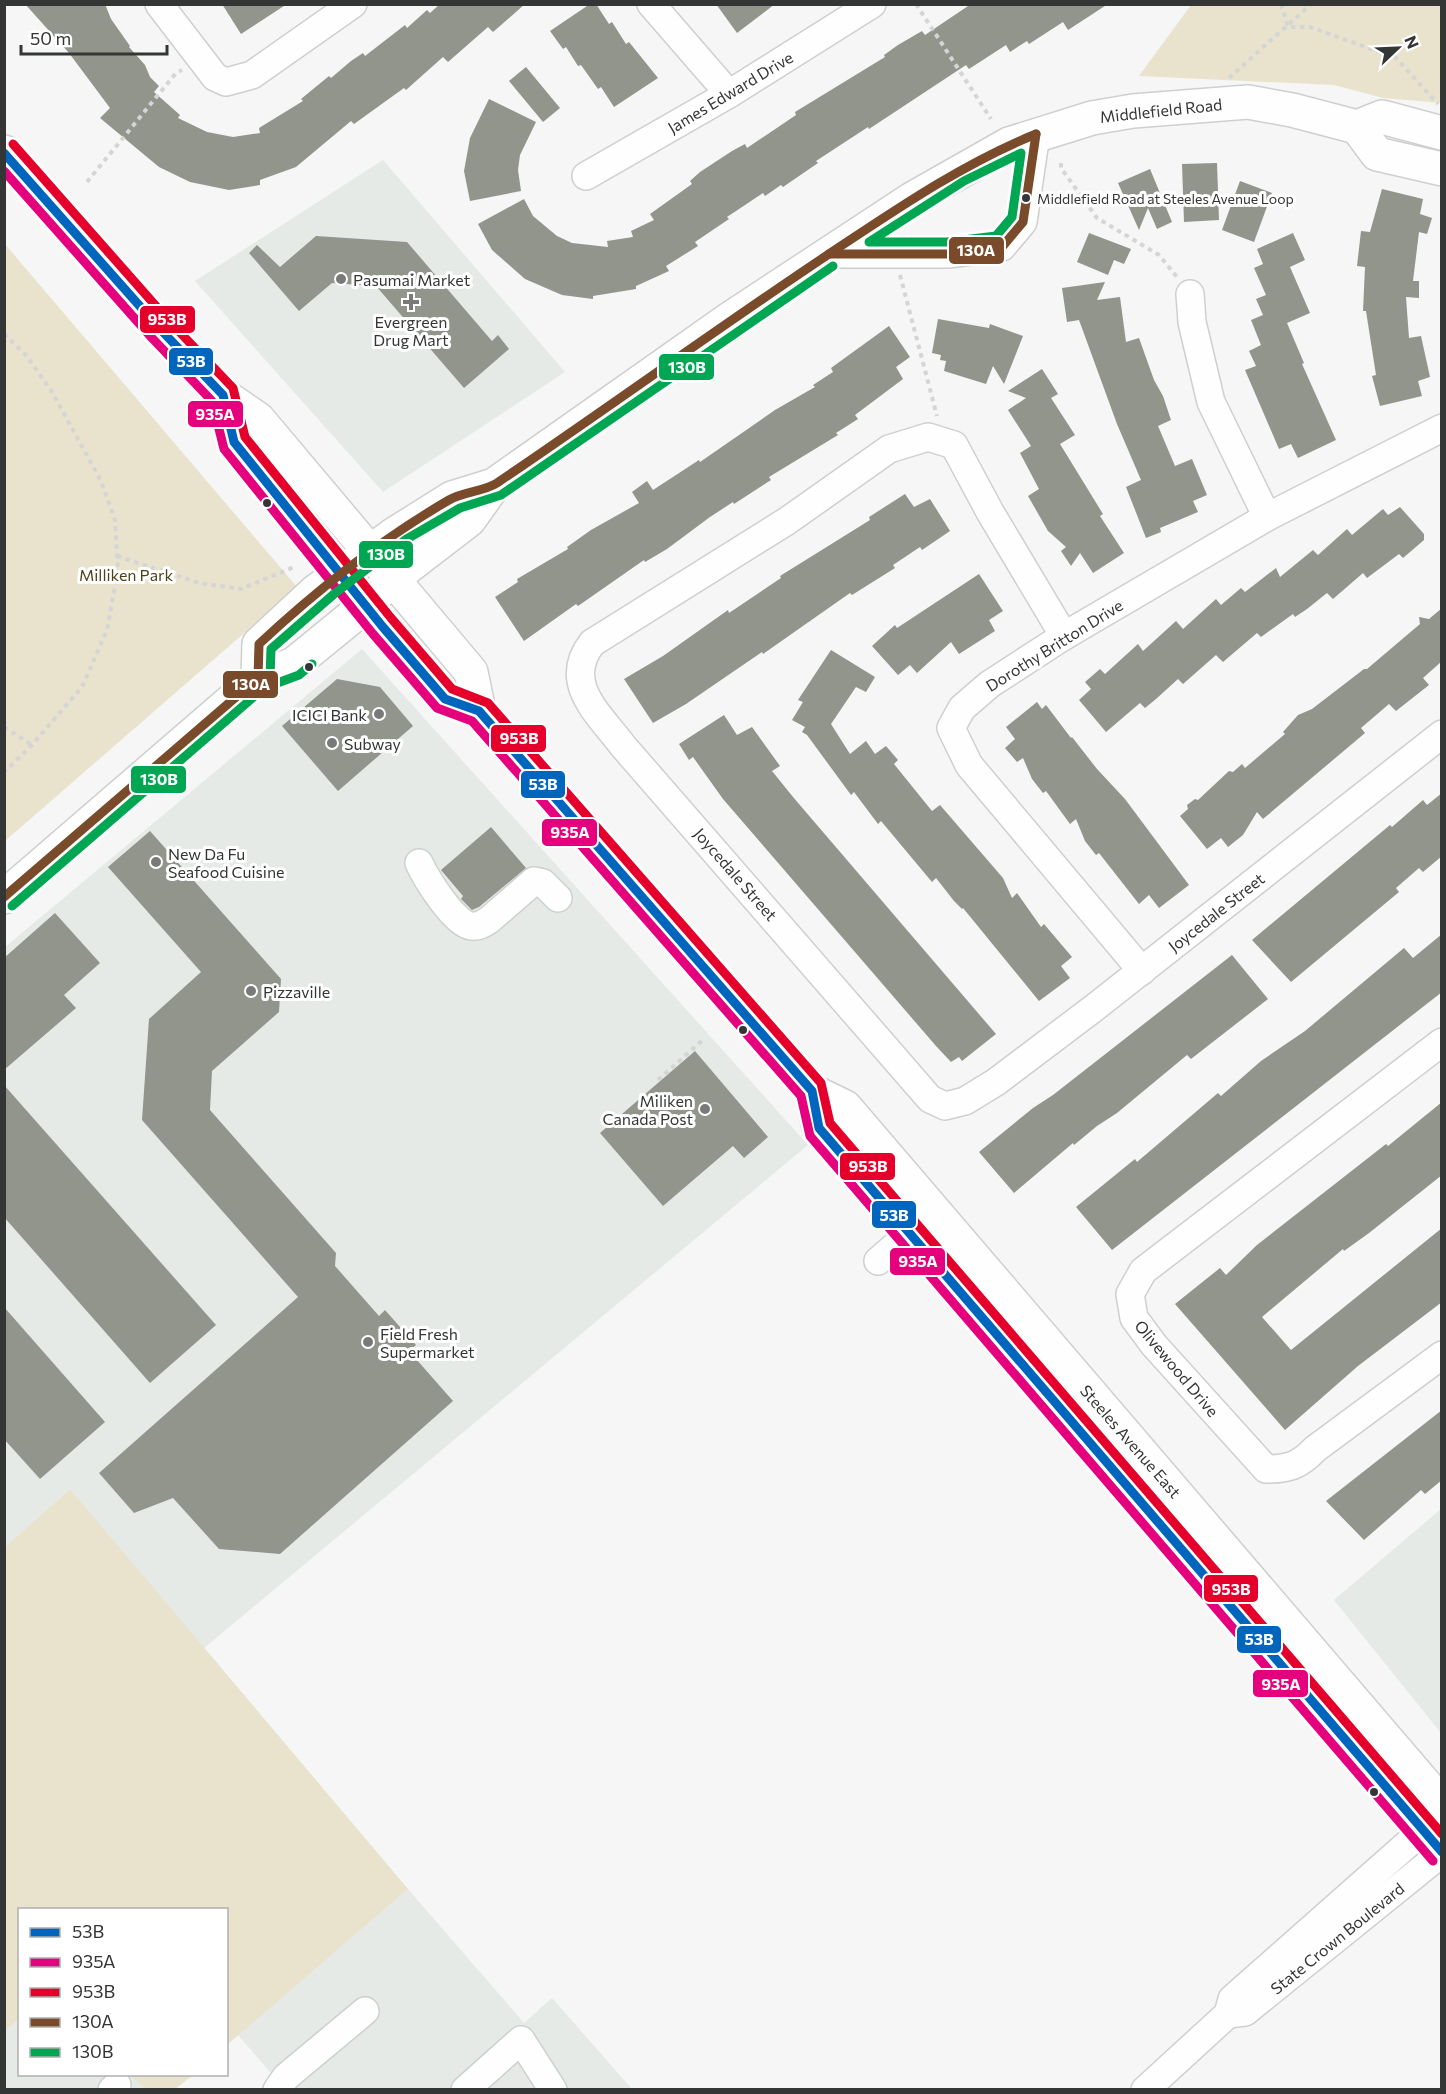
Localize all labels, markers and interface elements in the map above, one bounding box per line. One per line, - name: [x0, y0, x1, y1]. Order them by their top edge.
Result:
- scale bar: [21, 18, 166, 56]
- north arrow: [1368, 18, 1428, 78]
- text: 50 m: [30, 27, 71, 49]
- text: N: [1401, 33, 1423, 51]
- street label: James Edward Drive: [664, 47, 796, 137]
- street label: Middlefield Road: [1099, 94, 1223, 126]
- place label: Middlefield Road at Steeles Avenue Loop: [1037, 190, 1294, 207]
- marker: Middlefield Road at Steeles Avenue Loop: [1020, 192, 1032, 204]
- line badge: 130A: [948, 236, 1005, 265]
- text: 130A: [957, 240, 996, 259]
- place label: Pasumai Market: [353, 270, 471, 289]
- marker: Pasumai Market: [334, 272, 348, 286]
- marker: Evergreen Drug Mart: [404, 295, 418, 309]
- line badge: 953B: [139, 305, 196, 334]
- text: 953B: [147, 309, 187, 328]
- place label: Evergreen Drug Mart: [373, 312, 449, 349]
- line badge: 53B: [168, 347, 214, 376]
- text: 53B: [176, 351, 206, 370]
- line badge: 130B: [658, 353, 715, 381]
- text: 130B: [668, 357, 706, 376]
- line badge: 935A: [187, 400, 244, 428]
- text: 935A: [195, 404, 235, 423]
- unlabelled marker: [261, 497, 273, 509]
- line badge: 130B: [358, 540, 414, 569]
- text: 130B: [367, 544, 405, 563]
- park label: Milliken Park: [79, 565, 173, 584]
- street label: Dorothy Britton Drive: [982, 595, 1126, 695]
- unlabelled marker: [303, 661, 315, 673]
- line badge: 130A: [222, 670, 279, 699]
- text: 130A: [232, 674, 271, 693]
- place label: ICICI Bank: [292, 705, 367, 724]
- marker: ICICI Bank: [372, 707, 386, 721]
- line badge: 953B: [490, 724, 547, 753]
- text: 953B: [499, 728, 539, 747]
- place label: Subway: [344, 734, 401, 753]
- marker: Subway: [325, 736, 339, 750]
- line badge: 130B: [130, 765, 187, 794]
- text: 130B: [140, 769, 178, 788]
- line badge: 53B: [520, 770, 566, 799]
- text: 53B: [528, 774, 558, 793]
- line badge: 935A: [541, 818, 598, 847]
- text: 935A: [550, 822, 590, 841]
- street label: Joycedale Street: [691, 824, 782, 925]
- place label: New Da Fu Seafood Cuisine: [168, 844, 285, 881]
- marker: New Da Fu Seafood Cuisine: [149, 855, 163, 869]
- street label: Joycedale Street: [1164, 868, 1268, 955]
- place label: Pizzaville: [263, 982, 330, 1001]
- marker: Pizzaville: [244, 984, 258, 998]
- unlabelled marker: [737, 1024, 749, 1036]
- place label: Miliken Canada Post: [603, 1091, 693, 1128]
- marker: Miliken Canada Post: [698, 1102, 712, 1116]
- line badge: 953B: [839, 1152, 896, 1181]
- text: 953B: [848, 1156, 888, 1175]
- line badge: 53B: [871, 1200, 917, 1229]
- text: 53B: [879, 1205, 909, 1224]
- line badge: 935A: [889, 1247, 946, 1276]
- text: 935A: [898, 1251, 938, 1270]
- street label: Olivewood Drive: [1131, 1316, 1223, 1420]
- place label: Field Fresh Supermarket: [380, 1324, 475, 1361]
- marker: Field Fresh Supermarket: [361, 1335, 375, 1349]
- street label: Steeles Avenue East: [1077, 1381, 1186, 1502]
- line badge: 953B: [1203, 1574, 1259, 1603]
- text: 953B: [1211, 1579, 1251, 1598]
- line badge: 53B: [1236, 1625, 1282, 1654]
- text: 53B: [1244, 1629, 1274, 1648]
- line badge: 935A: [1252, 1669, 1309, 1698]
- text: 935A: [1261, 1674, 1301, 1693]
- unlabelled marker: [1368, 1786, 1380, 1798]
- street label: State Crown Boulevard: [1266, 1878, 1408, 1998]
- legend: [18, 1908, 228, 2076]
- text: 53B: [72, 1920, 104, 1942]
- text: 935A: [72, 1950, 116, 1972]
- text: 953B: [72, 1980, 115, 2002]
- text: 130A: [72, 2010, 114, 2032]
- text: 130B: [72, 2040, 113, 2062]

